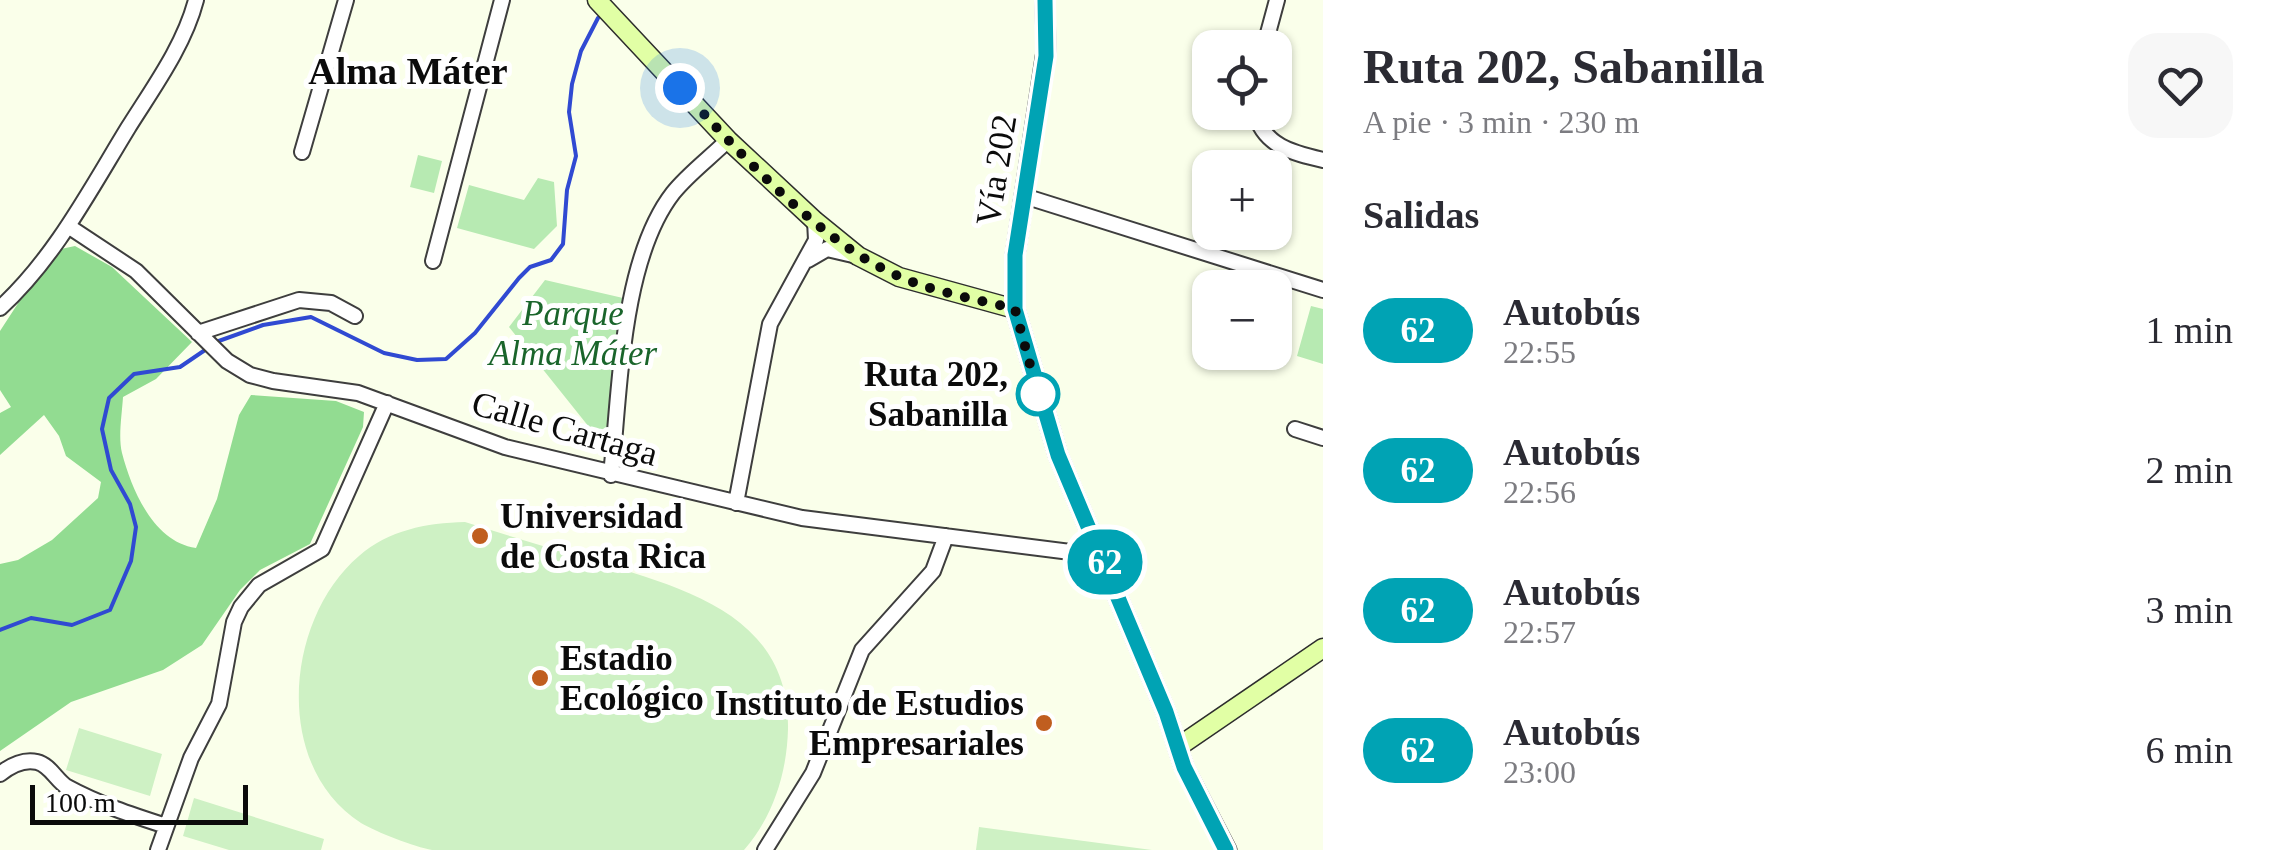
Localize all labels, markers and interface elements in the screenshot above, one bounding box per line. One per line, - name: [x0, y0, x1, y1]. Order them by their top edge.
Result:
- map controls: [1192, 30, 1292, 370]
- button: locate: [1192, 30, 1292, 130]
- button: heart: [2128, 33, 2233, 138]
- text: Ruta 202, Sabanilla: [1363, 40, 1764, 93]
- district label: Alma Máter: [308, 50, 508, 92]
- your location: [655, 63, 705, 113]
- text: A pie · 3 min · 230 m: [1363, 104, 1639, 140]
- street label: Vía 202: [968, 112, 1024, 228]
- button: +: [1192, 150, 1292, 250]
- text: Salidas: [1363, 194, 1479, 236]
- button: −: [1192, 270, 1292, 370]
- text: Autobús: [1503, 291, 1640, 333]
- park label: Parque Alma Máter: [487, 294, 657, 373]
- text: 1 min: [2145, 309, 2233, 351]
- text: 62: [1401, 311, 1436, 350]
- text: 22:55: [1503, 334, 1576, 370]
- place label: Ruta 202, Sabanilla: [864, 355, 1008, 434]
- marker: Ruta 202, Sabanilla: [1017, 373, 1059, 415]
- street label: Calle Cartaga: [467, 383, 663, 474]
- text: Autobús: [1503, 431, 1640, 473]
- text: 2 min: [2145, 449, 2233, 491]
- text: 62: [1401, 451, 1436, 490]
- text: 22:56: [1503, 474, 1576, 510]
- place label: Universidad de Costa Rica: [500, 497, 706, 576]
- marker: Universidad de Costa Rica: [469, 525, 491, 547]
- line badge: 62: [1060, 530, 1150, 594]
- text: 62: [1088, 543, 1123, 582]
- text: Autobús: [1503, 571, 1640, 613]
- text: 3 min: [2145, 589, 2233, 631]
- text: 62: [1401, 591, 1436, 630]
- text: 22:57: [1503, 614, 1576, 650]
- place label: Estadio Ecológico: [560, 639, 704, 718]
- marker: Estadio Ecológico: [529, 667, 551, 689]
- place label: Instituto de Estudios Empresariales: [715, 684, 1024, 763]
- text: Autobús: [1503, 711, 1640, 753]
- marker: Instituto de Estudios Empresariales: [1033, 712, 1055, 734]
- text: 6 min: [2145, 729, 2233, 771]
- text: 62: [1401, 731, 1436, 770]
- text: 23:00: [1503, 754, 1576, 790]
- scale bar: [30, 780, 248, 824]
- text: 100 m: [45, 787, 116, 818]

